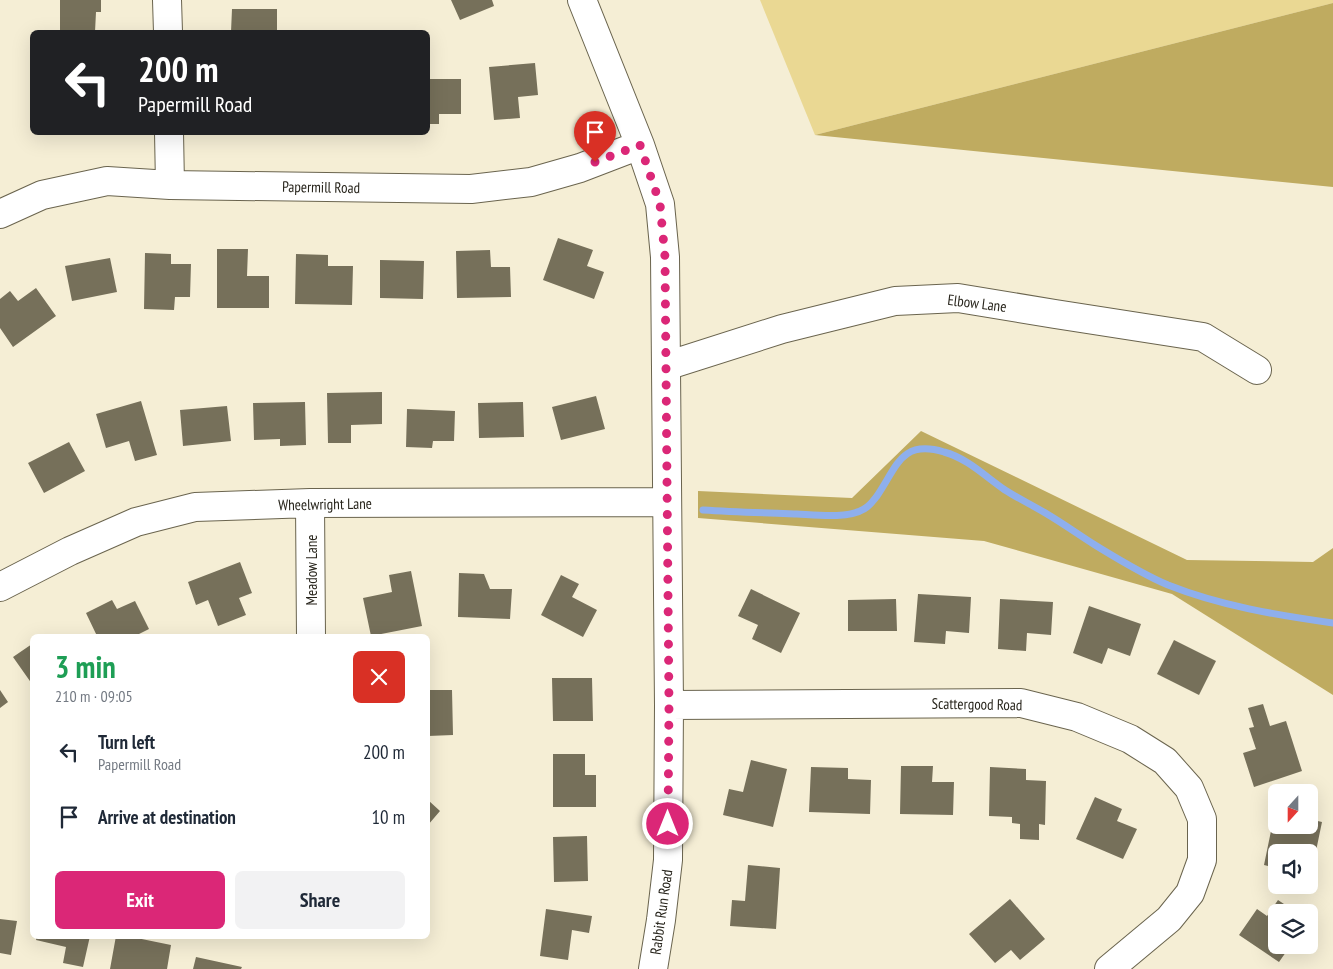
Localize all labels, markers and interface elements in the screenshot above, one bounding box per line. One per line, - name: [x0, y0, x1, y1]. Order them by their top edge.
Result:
- text: 200 m: [138, 46, 219, 92]
- icon: left: [55, 50, 120, 115]
- text: Papermill Road: [138, 90, 252, 118]
- pin: [574, 111, 616, 162]
- icon: arrive: [581, 118, 609, 146]
- street label: Papermill Road: [282, 177, 360, 197]
- street label: Elbow Lane: [946, 290, 1008, 316]
- street label: Wheelwright Lane: [278, 494, 372, 514]
- street label: Meadow Lane: [302, 534, 321, 606]
- text: 3 min: [55, 647, 116, 686]
- button: close: [353, 651, 405, 703]
- text: 210 m · 09:05: [55, 686, 133, 706]
- street label: Scattergood Road: [931, 694, 1023, 714]
- text: Turn left: [98, 730, 155, 754]
- icon: left: [55, 738, 83, 766]
- text: 200 m: [363, 740, 405, 764]
- text: Papermill Road: [98, 754, 181, 774]
- north arrow: [1268, 784, 1318, 834]
- map controls: [1268, 784, 1318, 954]
- position arrow: [641, 797, 693, 849]
- icon: arrive: [55, 803, 83, 831]
- text: Arrive at destination: [98, 805, 236, 829]
- text: 10 m: [372, 805, 405, 829]
- button: sound: [1268, 844, 1318, 894]
- street label: Rabbit Run Road: [646, 868, 676, 956]
- button: Exit: [55, 871, 225, 929]
- button: Share: [235, 871, 405, 929]
- button: layers: [1268, 904, 1318, 954]

